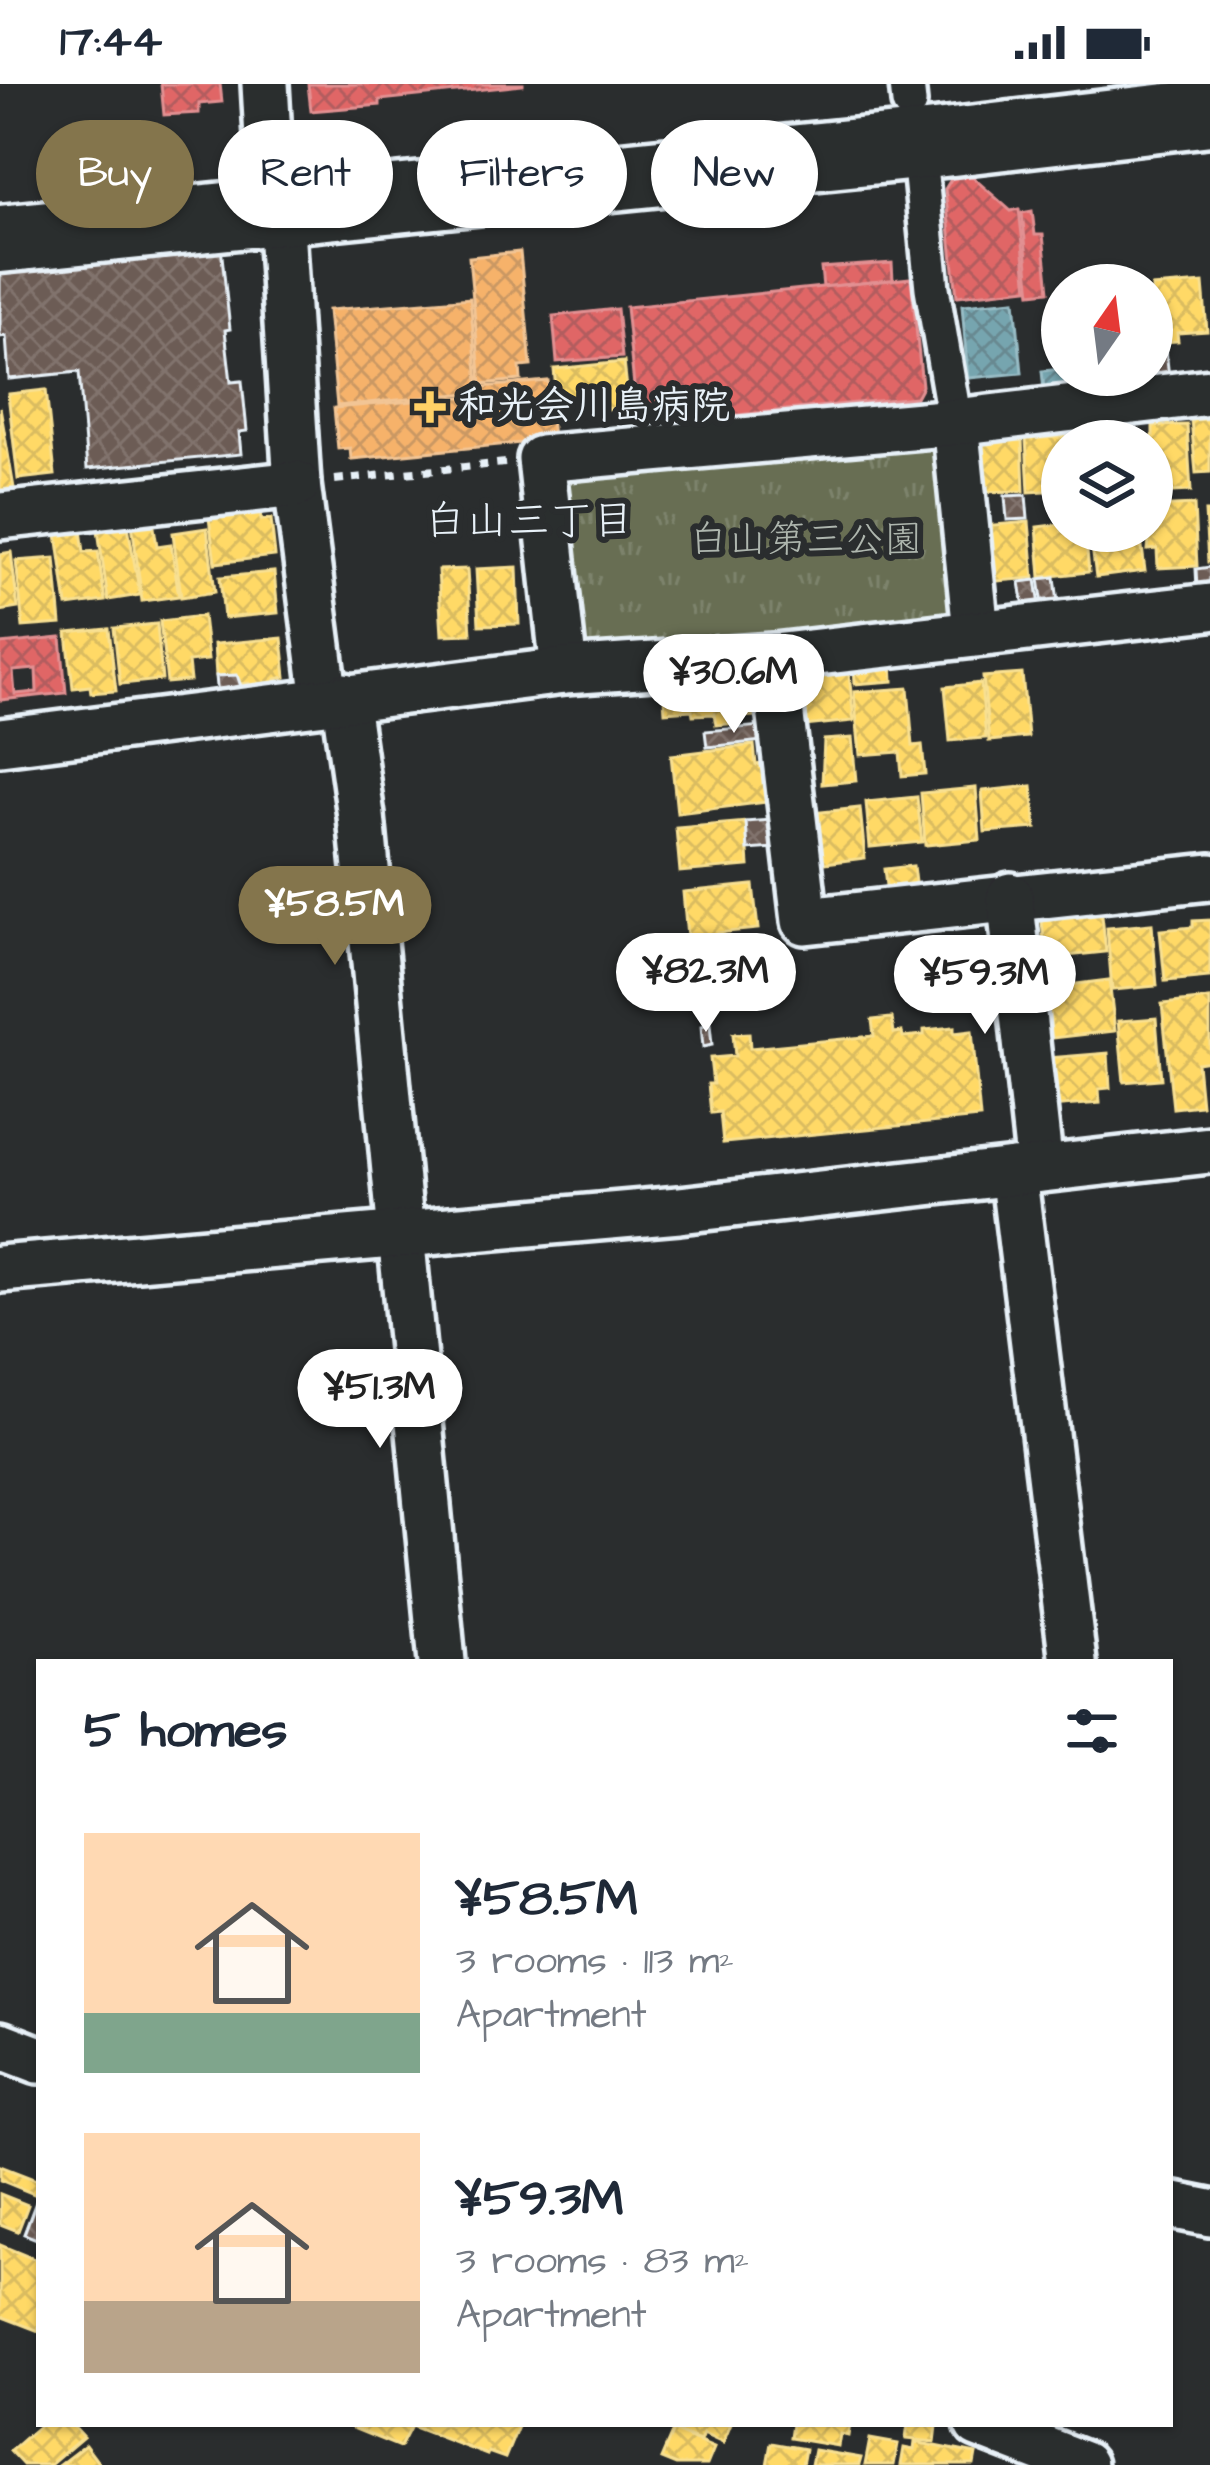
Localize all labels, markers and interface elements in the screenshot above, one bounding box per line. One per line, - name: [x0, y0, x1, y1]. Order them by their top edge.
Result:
- text: 17:44: [60, 11, 162, 73]
- chip: Buy: [36, 120, 194, 228]
- chip: Rent: [218, 120, 393, 228]
- chip: Filters: [417, 120, 627, 228]
- chip: New: [651, 120, 818, 228]
- north arrow: [1041, 264, 1173, 396]
- map controls: [1041, 264, 1173, 552]
- place label: 和光会川島病院: [457, 380, 730, 434]
- marker: 和光会川島病院: [414, 391, 446, 423]
- button: layers: [1041, 420, 1173, 552]
- district label: 白山三丁目: [424, 493, 634, 551]
- park label: 白山第三公園: [689, 514, 923, 568]
- pin: ¥30.6M: [636, 634, 832, 736]
- text: ¥30.6M: [670, 646, 798, 700]
- pin: ¥58.5M: [237, 866, 433, 968]
- text: ¥58.5M: [265, 878, 405, 932]
- pin: ¥82.3M: [608, 933, 804, 1035]
- pin: ¥59.3M: [887, 935, 1083, 1037]
- text: ¥82.3M: [643, 945, 769, 999]
- text: ¥59.3M: [921, 947, 1049, 1001]
- pin: ¥51.3M: [282, 1349, 478, 1451]
- text: ¥51.3M: [324, 1361, 436, 1415]
- text: 5 homes: [84, 1696, 287, 1767]
- icon: filters: [1059, 1698, 1125, 1764]
- text: ¥58.5M: [456, 1864, 638, 1935]
- icon: home: [180, 1881, 324, 2025]
- text: 3 rooms · 113 m²: [456, 1935, 734, 1989]
- text: Apartment: [456, 1989, 647, 2043]
- text: ¥59.3M: [456, 2164, 624, 2235]
- icon: home: [180, 2181, 324, 2325]
- text: 3 rooms · 83 m²: [456, 2235, 749, 2289]
- text: Apartment: [456, 2289, 647, 2343]

